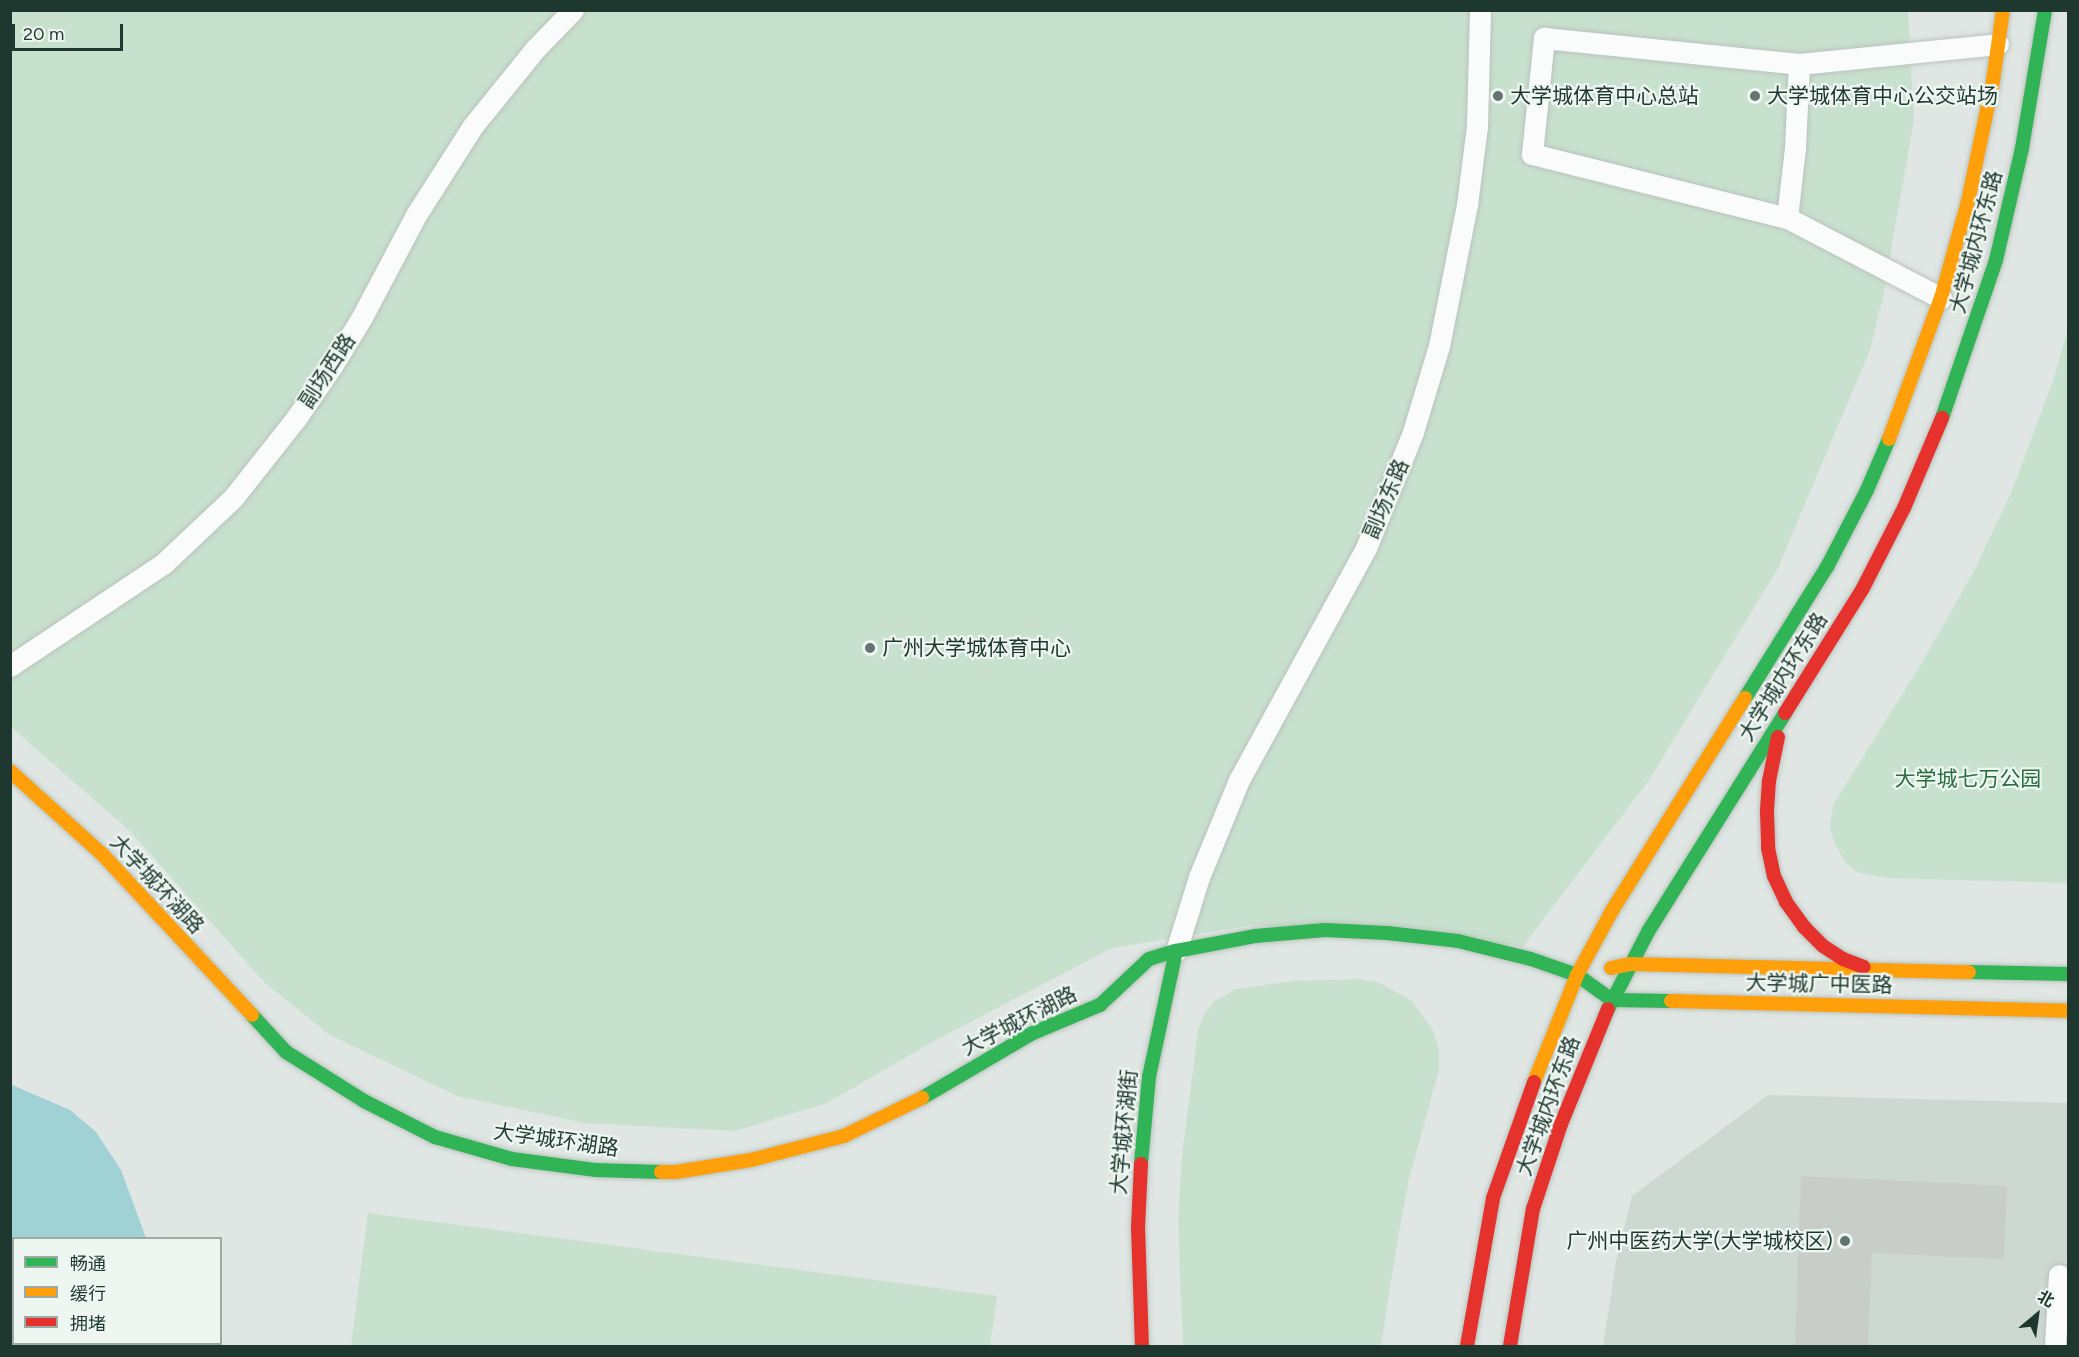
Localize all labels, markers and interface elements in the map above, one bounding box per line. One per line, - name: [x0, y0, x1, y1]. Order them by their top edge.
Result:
- scale bar: [15, 12, 126, 50]
- text: 20 m: [23, 23, 64, 45]
- place label: 大学城体育中心总站: [1510, 83, 1699, 109]
- place label: 大学城体育中心公交站场: [1767, 83, 1998, 109]
- marker: 大学城体育中心总站: [1491, 89, 1505, 103]
- marker: 大学城体育中心公交站场: [1748, 89, 1762, 103]
- street label: 大学城内环东路: [1945, 168, 2007, 316]
- street label: 副场西路: [294, 329, 360, 413]
- street label: 副场东路: [1358, 455, 1414, 543]
- street label: 大学城内环东路: [1733, 608, 1833, 746]
- place label: 广州大学城体育中心: [882, 635, 1071, 661]
- marker: 广州大学城体育中心: [863, 641, 877, 655]
- park label: 大学城七万公园: [1895, 766, 2041, 792]
- street label: 大学城环湖路: [105, 829, 209, 939]
- street label: 大学城广中医路: [1745, 970, 1893, 998]
- street label: 大学城环湖路: [957, 981, 1081, 1061]
- street label: 大学城内环东路: [1511, 1033, 1585, 1179]
- street label: 大学城环湖街: [1106, 1068, 1142, 1196]
- street label: 大学城环湖路: [492, 1119, 620, 1161]
- place label: 广州中医药大学(大学城校区): [1566, 1228, 1833, 1254]
- marker: 广州中医药大学(大学城校区): [1838, 1234, 1852, 1248]
- legend: [12, 1237, 222, 1345]
- text: 畅通: [70, 1253, 106, 1275]
- text: 缓行: [70, 1283, 106, 1305]
- north arrow: [2007, 1285, 2067, 1345]
- text: 北: [2034, 1287, 2058, 1311]
- text: 拥堵: [70, 1313, 106, 1335]

